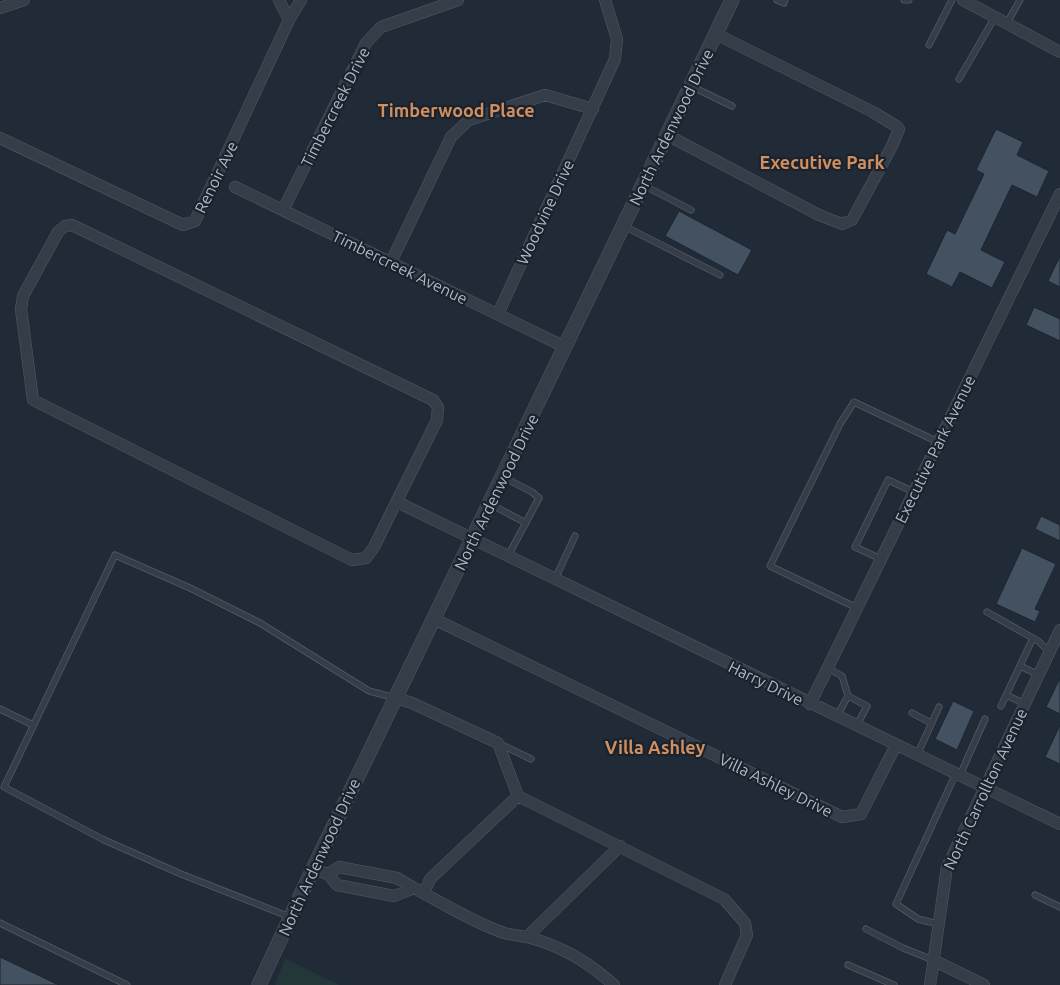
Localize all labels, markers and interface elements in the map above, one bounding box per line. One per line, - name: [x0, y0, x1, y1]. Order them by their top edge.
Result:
- street label: Timbercreek Drive: [297, 44, 373, 170]
- street label: North Ardenwood Drive: [625, 46, 717, 208]
- district label: Timberwood Place: [377, 100, 535, 120]
- street label: Renoir Ave: [191, 138, 241, 216]
- district label: Executive Park: [759, 152, 885, 172]
- street label: Woodvine Drive: [513, 157, 577, 267]
- street label: Timbercreek Avenue: [330, 226, 470, 308]
- street label: Executive Park Avenue: [891, 372, 979, 526]
- street label: North Ardenwood Drive: [450, 411, 542, 573]
- street label: Harry Drive: [726, 657, 806, 709]
- street label: North Carrollton Avenue: [940, 705, 1030, 873]
- district label: Villa Ashley: [605, 737, 706, 757]
- street label: Villa Ashley Drive: [716, 750, 836, 820]
- street label: North Ardenwood Drive: [275, 775, 363, 939]

